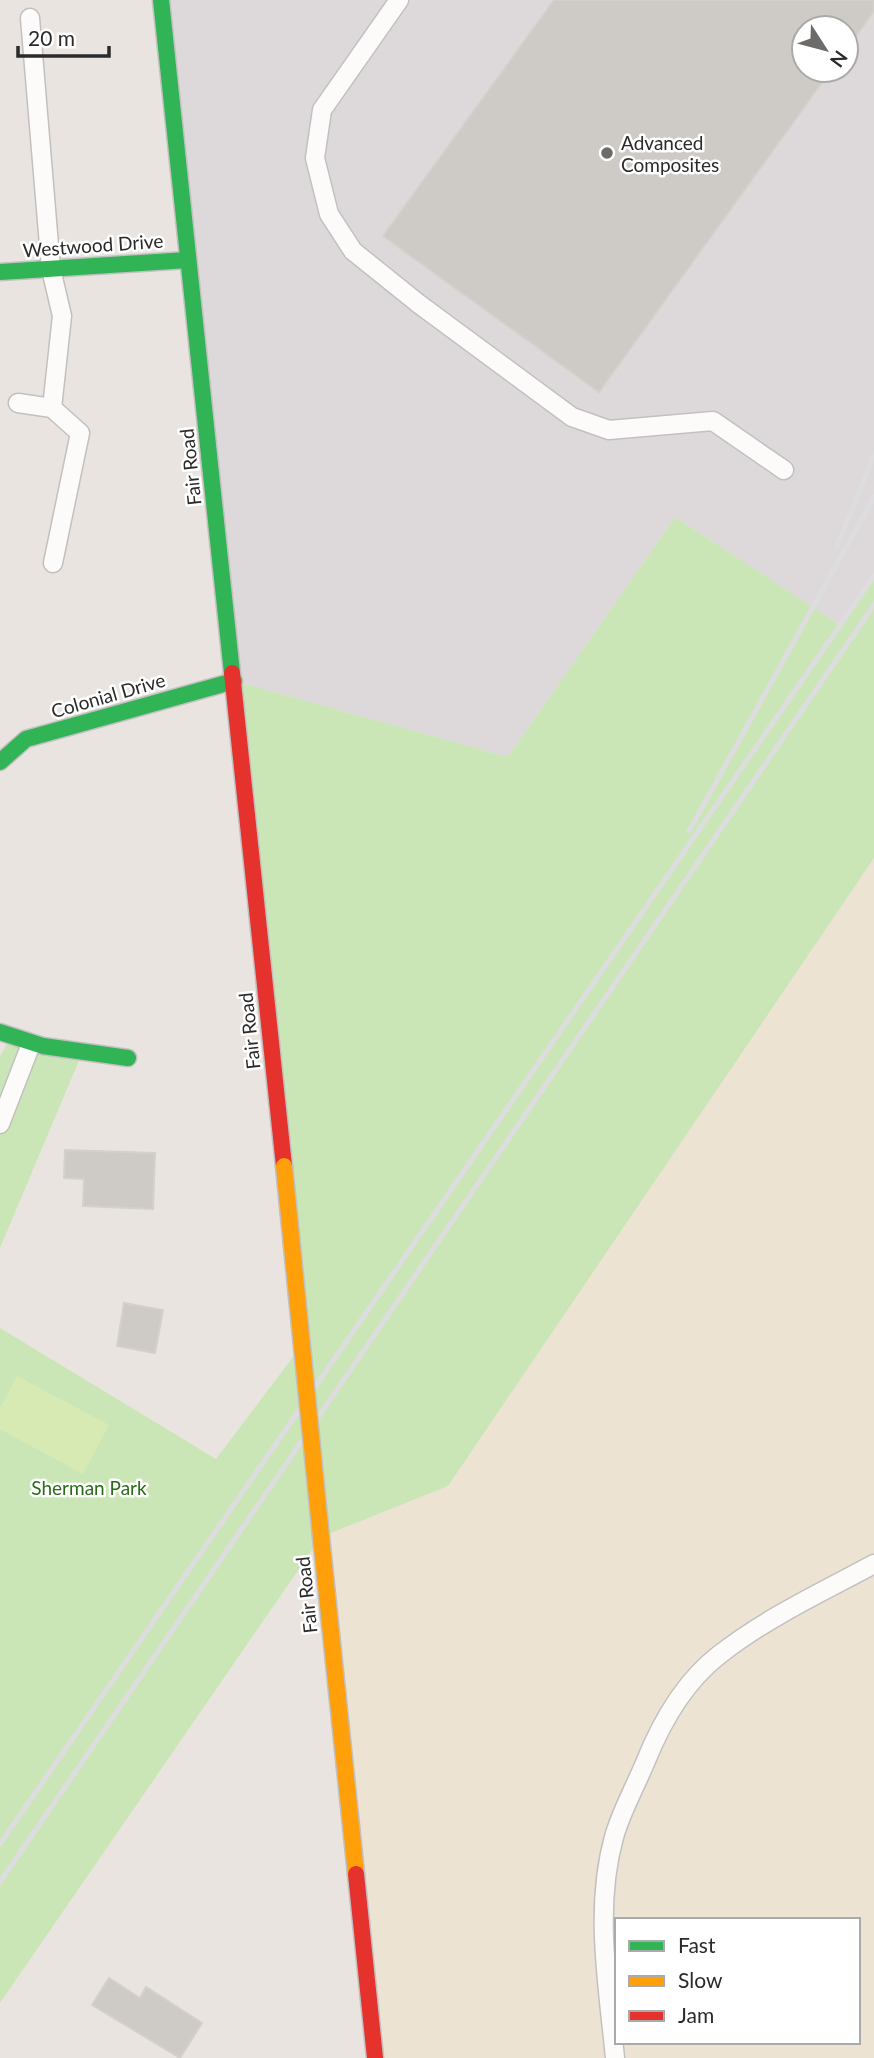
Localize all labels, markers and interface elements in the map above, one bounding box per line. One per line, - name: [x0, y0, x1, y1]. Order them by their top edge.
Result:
- scale bar: [18, 14, 108, 58]
- north arrow: [790, 14, 860, 84]
- text: 20 m: [28, 25, 75, 50]
- text: N: [826, 47, 853, 72]
- place label: Advanced Composites: [621, 131, 719, 176]
- marker: Advanced Composites: [599, 145, 615, 161]
- street label: Westwood Drive: [22, 229, 164, 261]
- street label: Fair Road: [175, 428, 205, 506]
- street label: Colonial Drive: [48, 668, 168, 722]
- street label: Fair Road: [234, 992, 264, 1070]
- park label: Sherman Park: [31, 1476, 147, 1499]
- street label: Fair Road: [291, 1556, 321, 1634]
- legend: [615, 1918, 860, 2044]
- text: Fast: [678, 1932, 716, 1957]
- text: Slow: [678, 1967, 723, 1992]
- text: Jam: [678, 2002, 714, 2027]

